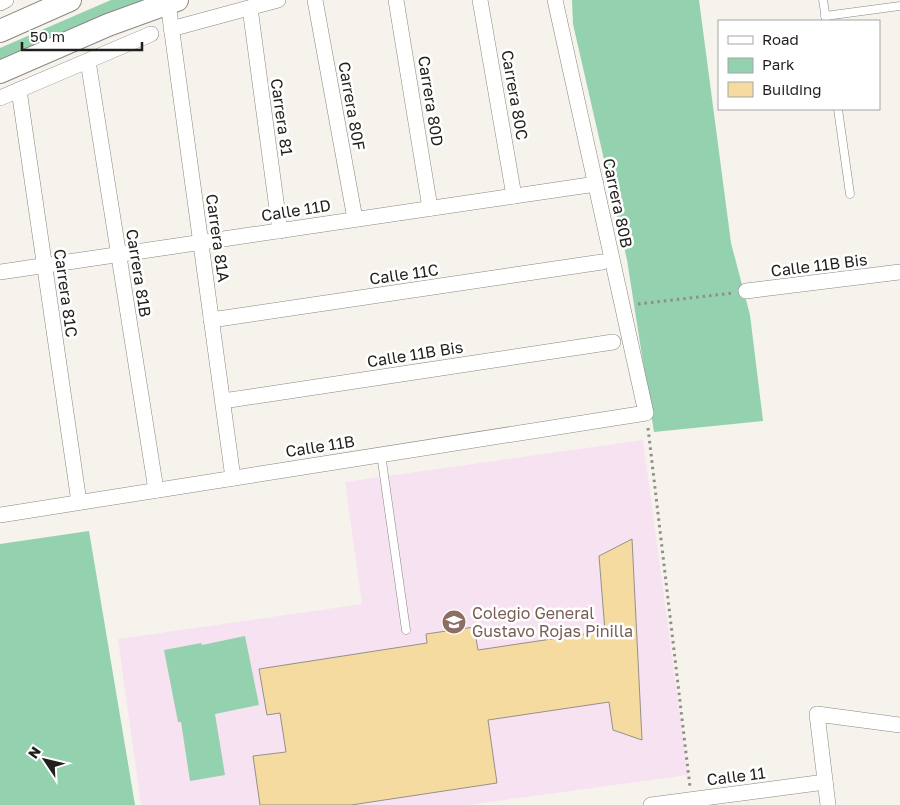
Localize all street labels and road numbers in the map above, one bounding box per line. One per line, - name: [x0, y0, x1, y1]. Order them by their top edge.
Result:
- street label: Carrera 80C: [497, 48, 533, 142]
- street label: Carrera 80D: [414, 54, 448, 148]
- street label: Carrera 80F: [334, 60, 370, 152]
- street label: Carrera 81: [267, 77, 297, 157]
- street label: Carrera 80B: [599, 156, 637, 250]
- street label: Carrera 81A: [202, 193, 234, 284]
- street label: Calle 11D: [260, 195, 332, 225]
- street label: Carrera 81B: [122, 228, 156, 318]
- street label: Carrera 81C: [50, 248, 82, 339]
- street label: Calle 11B Bis: [770, 249, 868, 281]
- street label: Calle 11C: [368, 259, 440, 289]
- street label: Calle 11B Bis: [366, 337, 464, 371]
- street label: Calle 11B: [284, 431, 356, 461]
- street label: Calle 11: [706, 762, 767, 790]

